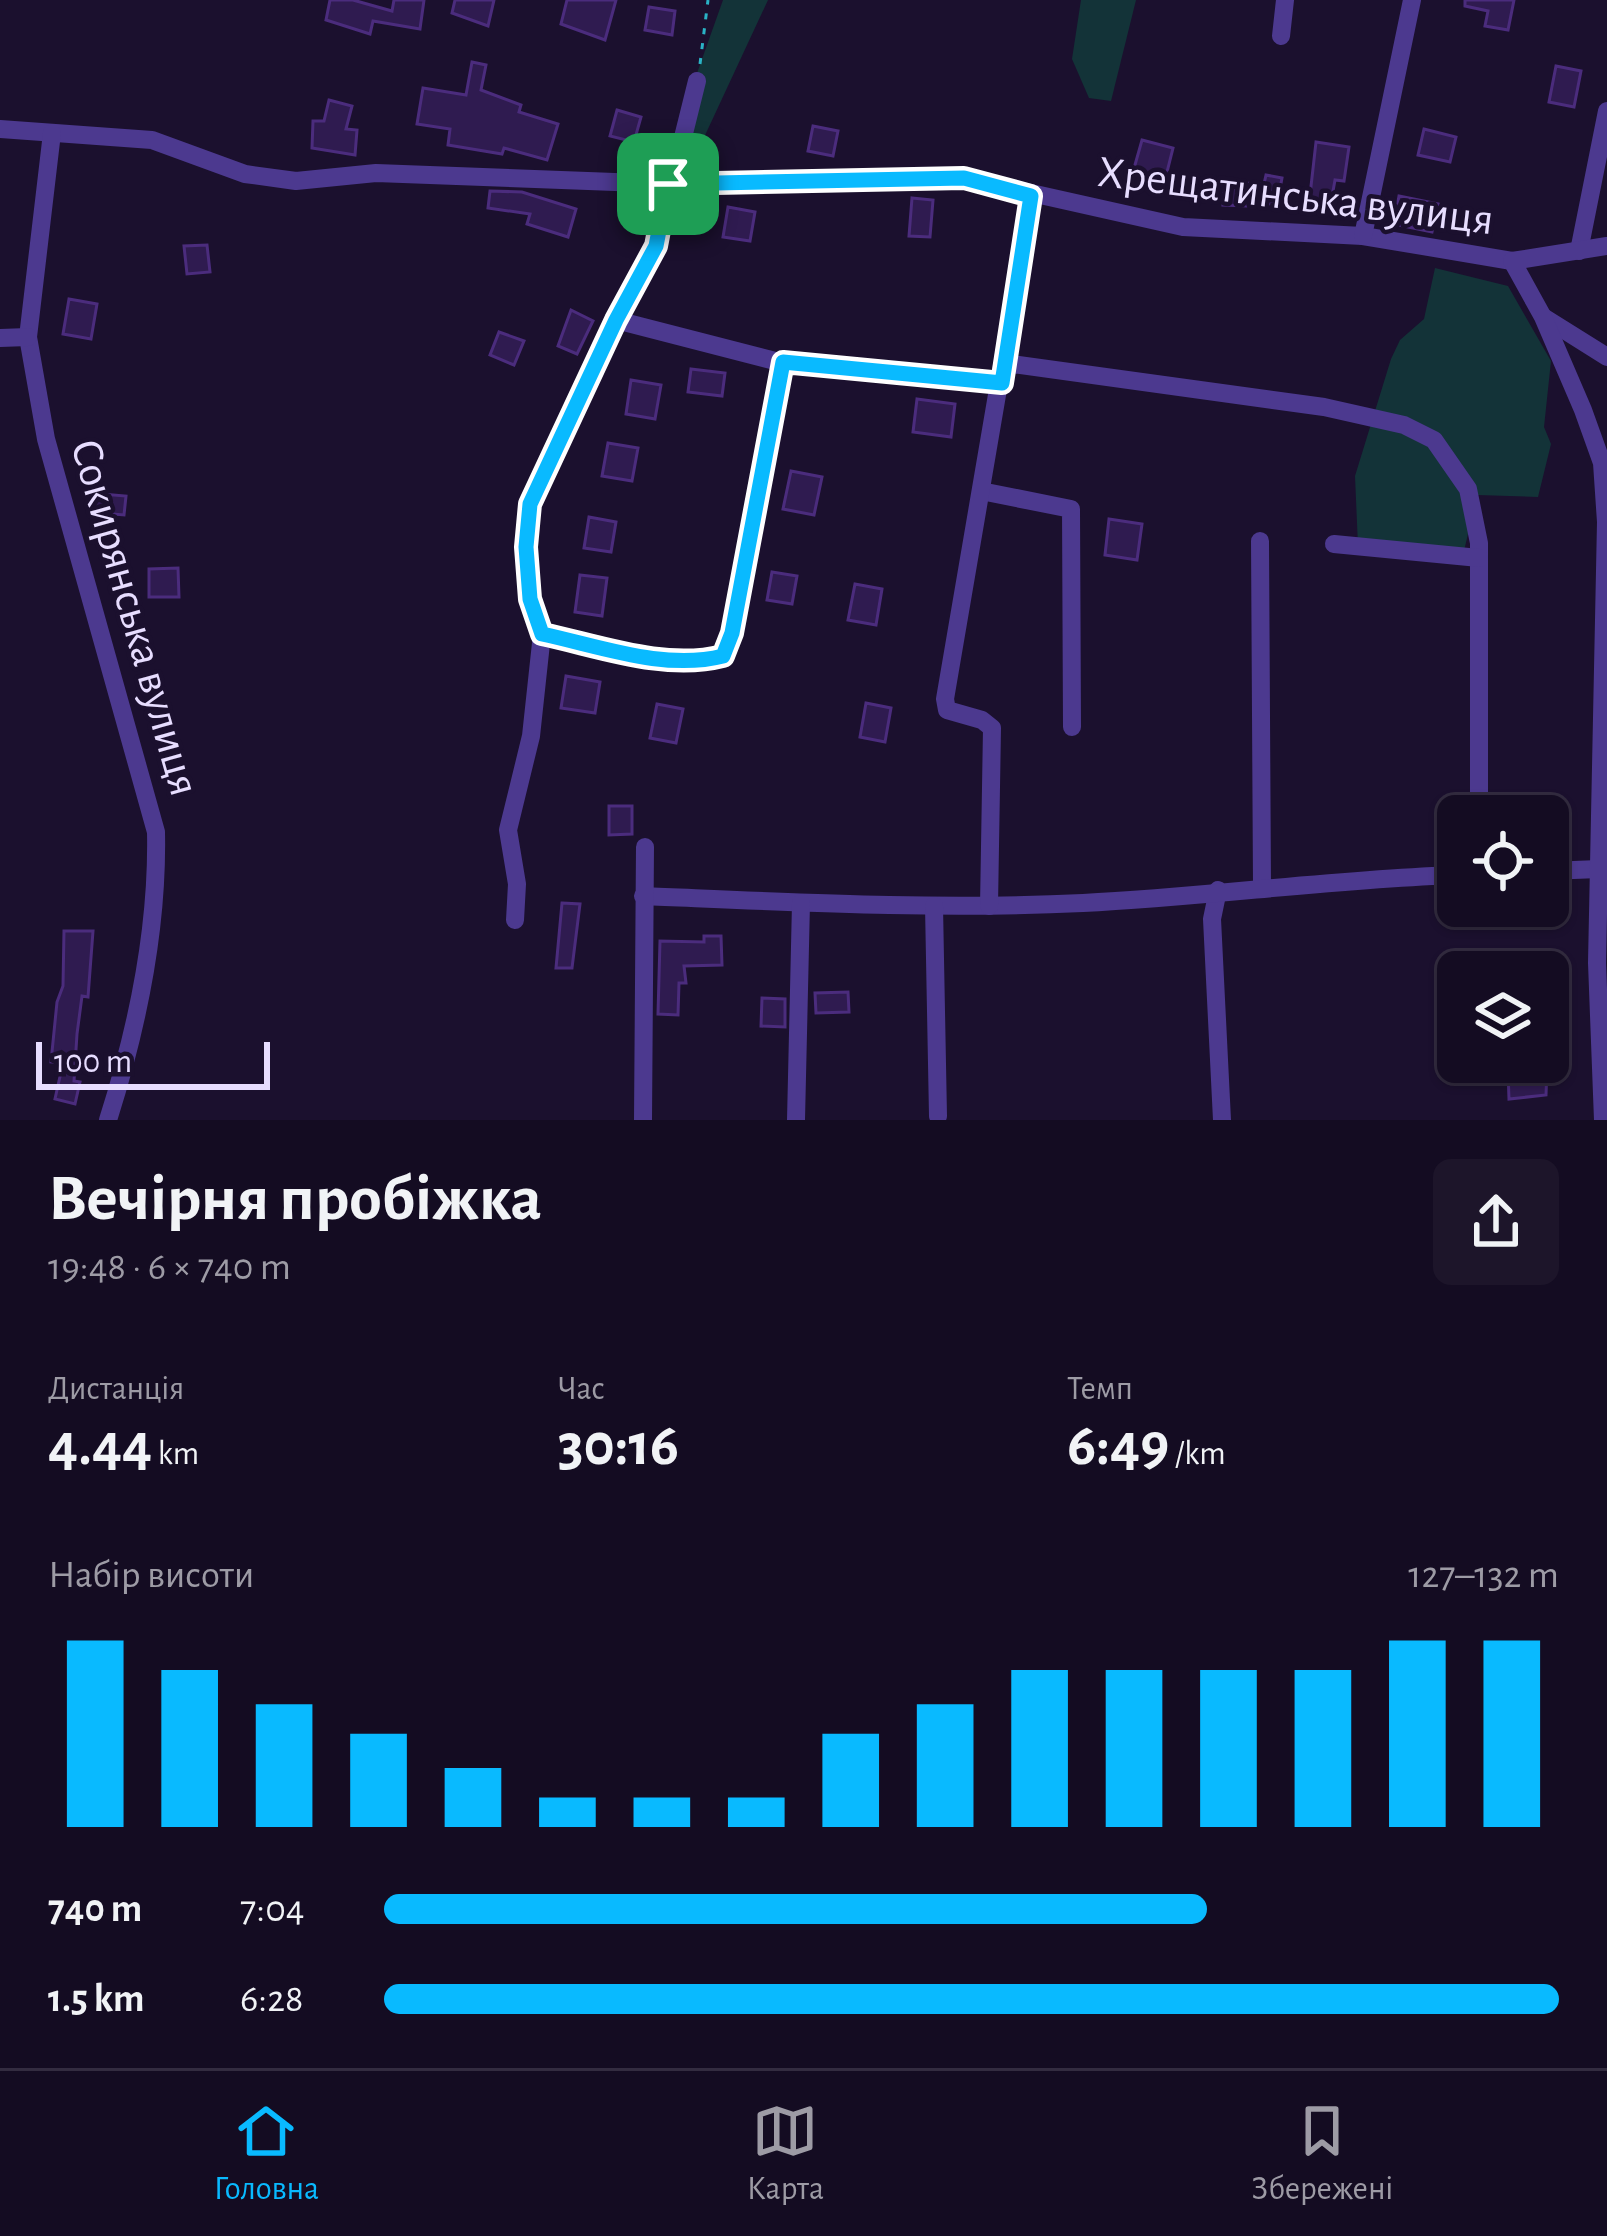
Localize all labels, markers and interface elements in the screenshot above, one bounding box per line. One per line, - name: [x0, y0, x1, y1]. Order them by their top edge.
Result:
- pin: [617, 133, 719, 235]
- street label: Хрещатинська вулиця: [1095, 150, 1496, 243]
- icon: arrive: [635, 151, 701, 217]
- street label: Сокирянська вулиця: [62, 434, 207, 801]
- map controls: [1437, 795, 1569, 1083]
- button: locate: [1437, 795, 1569, 927]
- button: layers: [1437, 951, 1569, 1083]
- scale bar: [36, 1036, 270, 1089]
- text: 100 m: [54, 1046, 132, 1079]
- button: share: [1433, 1159, 1559, 1285]
- text: Вечірня пробіжка: [48, 1166, 542, 1232]
- text: 19:48 · 6 × 740 m: [48, 1248, 291, 1287]
- text: Дистанція: [48, 1373, 184, 1406]
- text: Час: [558, 1373, 605, 1406]
- text: Темп: [1067, 1373, 1133, 1406]
- text: 4.44: [48, 1416, 152, 1476]
- text: 30:16: [558, 1416, 679, 1476]
- text: 6:49: [1067, 1416, 1169, 1476]
- text: km: [152, 1438, 199, 1471]
- text: /km: [1169, 1438, 1226, 1471]
- text: Набір висоти: [48, 1556, 254, 1595]
- text: 127–132 m: [1408, 1556, 1559, 1595]
- text: 740 m: [48, 1890, 142, 1929]
- text: 7:04: [240, 1890, 305, 1929]
- text: 1.5 km: [48, 1980, 145, 2019]
- text: 6:28: [240, 1980, 304, 2019]
- tab: Головна: [214, 2098, 319, 2210]
- tab: Карта: [747, 2098, 824, 2210]
- tab: Збережені: [1252, 2098, 1393, 2210]

